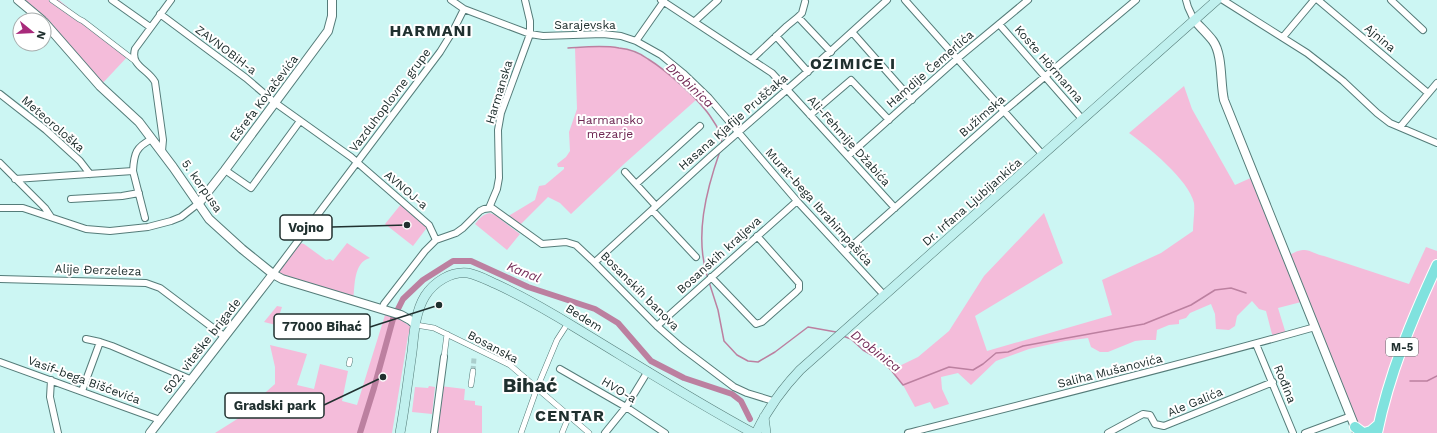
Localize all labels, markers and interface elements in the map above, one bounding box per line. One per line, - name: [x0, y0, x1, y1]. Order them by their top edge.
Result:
- north arrow: [12, 12, 52, 52]
- street label: Sarajevska: [554, 18, 616, 32]
- district label: HARMANI: [389, 21, 473, 40]
- street label: Ajnina: [1362, 21, 1398, 55]
- street label: ZAVNOBiH-a: [193, 22, 260, 78]
- street label: Koste Hörmanna: [1012, 23, 1086, 106]
- street label: Hamdije Čemerlića: [884, 27, 977, 111]
- text: N: [34, 29, 48, 41]
- street label: Vazduhoplovne grupe: [347, 45, 434, 155]
- street label: Ešrefa Kovačevića: [227, 52, 301, 144]
- district label: OZIMICE I: [810, 54, 896, 73]
- street label: Harmanska: [483, 58, 515, 126]
- water label: Drobinica: [663, 59, 717, 111]
- street label: Hasana Kjafije Pruščaka: [676, 71, 790, 173]
- street label: Bužimska: [956, 92, 1008, 140]
- street label: Meteorološka: [19, 93, 87, 155]
- street label: Ali-Fehmije Džabića: [805, 93, 893, 189]
- park label: Harmansko mezarje: [577, 113, 643, 141]
- street label: Murat-bega Ibrahimpašića: [763, 145, 876, 269]
- street label: Dr. Irfana Ljubijankića: [920, 155, 1025, 249]
- street label: 5. korpusa: [179, 157, 225, 215]
- street label: AVNOJ-a: [381, 168, 431, 212]
- street label: Bosanskih kraljeva: [674, 213, 764, 296]
- callout: Vojno: [280, 215, 332, 240]
- text: Vojno: [288, 220, 324, 235]
- street label: Bosanskih banova: [598, 249, 682, 333]
- water label: Kanal: [505, 258, 543, 286]
- street label: Alije Đerzeleza: [54, 261, 142, 279]
- street label: 502. viteške brigade: [160, 296, 244, 396]
- street label: Bedem: [563, 301, 605, 335]
- callout: 77000 Bihać: [274, 314, 370, 339]
- text: 77000 Bihać: [282, 319, 363, 334]
- water label: Drobinica: [848, 327, 904, 375]
- street label: Bosanska: [465, 328, 521, 366]
- road number: M-5: [1386, 338, 1418, 356]
- street label: Saliha Mušanovića: [1056, 351, 1164, 391]
- street label: Vasif-bega Bišćevića: [26, 353, 142, 407]
- street label: Rođina: [1271, 363, 1299, 405]
- district label: Bihać: [503, 373, 557, 397]
- street label: HVO-a: [599, 374, 639, 406]
- street label: Ale Galića: [1165, 384, 1225, 419]
- callout: Gradski park: [225, 393, 324, 418]
- text: Gradski park: [234, 398, 317, 413]
- district label: CENTAR: [535, 406, 605, 425]

